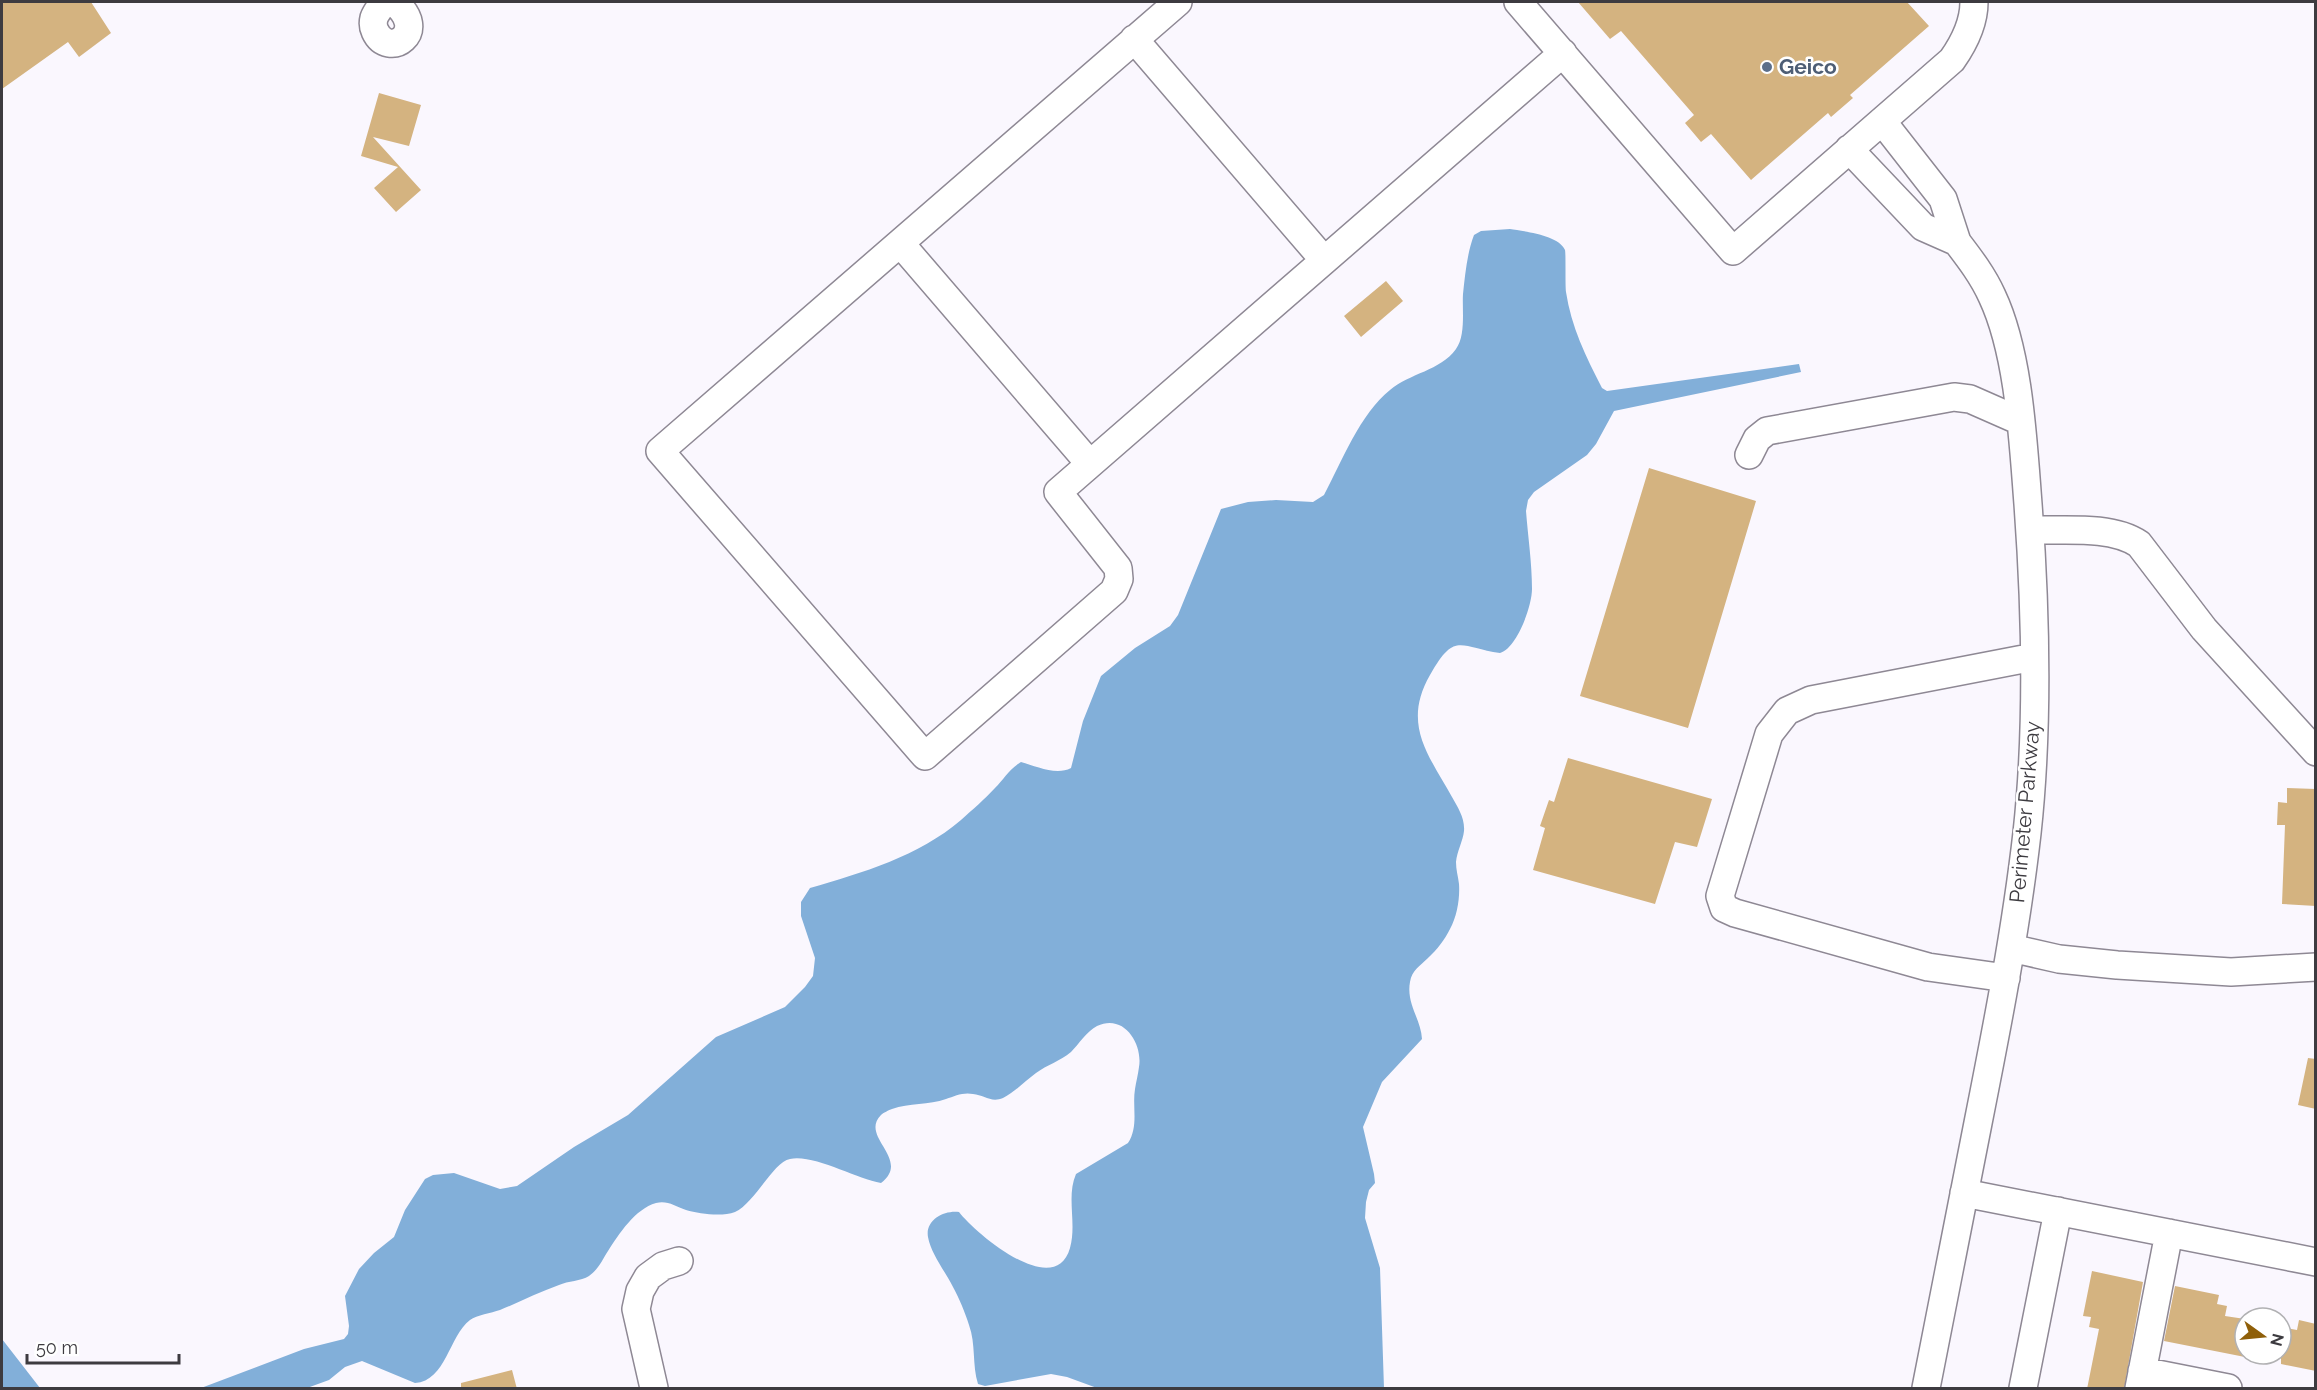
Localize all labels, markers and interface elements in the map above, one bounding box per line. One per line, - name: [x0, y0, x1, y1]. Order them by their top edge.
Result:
- place label: Geico: [1779, 54, 1837, 79]
- marker: Geico: [1760, 60, 1774, 74]
- street label: Perimeter Parkway: [2004, 720, 2045, 904]
- north arrow: [2233, 1306, 2293, 1366]
- scale bar: [27, 1327, 178, 1365]
- text: N: [2266, 1331, 2288, 1348]
- text: 50 m: [36, 1337, 78, 1358]

